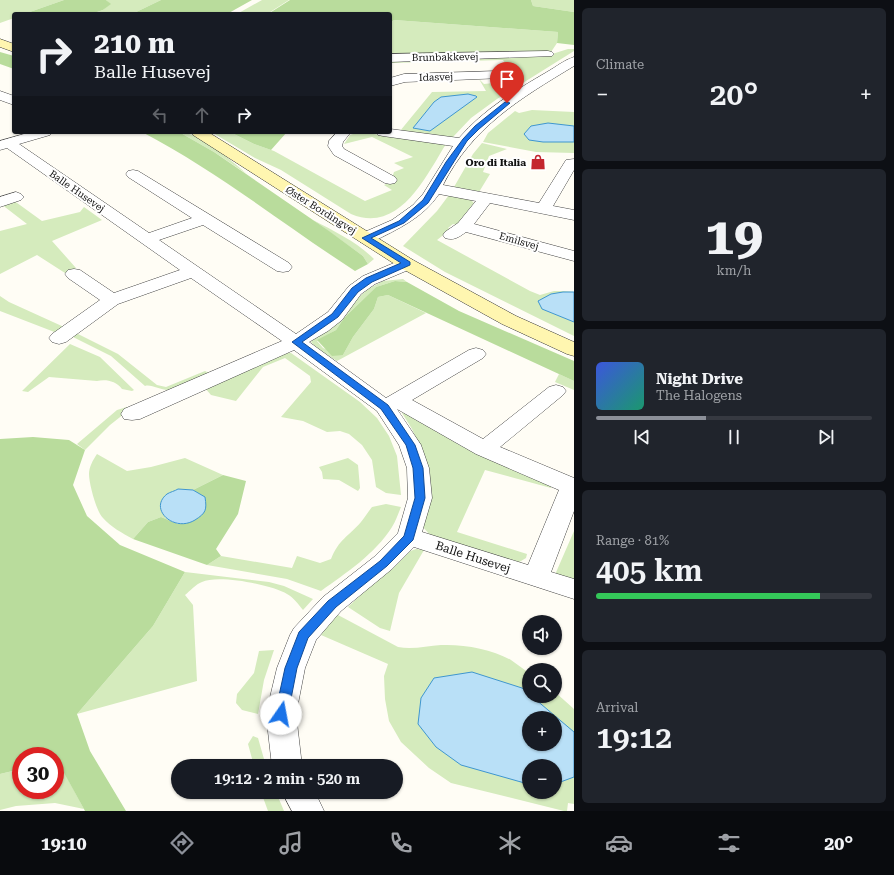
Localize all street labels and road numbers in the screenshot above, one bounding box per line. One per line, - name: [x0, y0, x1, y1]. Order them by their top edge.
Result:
- street label: Brunbakkevej: [412, 51, 478, 63]
- street label: Idasvej: [419, 71, 453, 83]
- street label: Balle Husevej: [47, 168, 107, 214]
- street label: Øster Bordingvej: [284, 184, 358, 236]
- street label: Emilsvej: [498, 230, 540, 252]
- street label: Balle Husevej: [434, 538, 512, 576]

